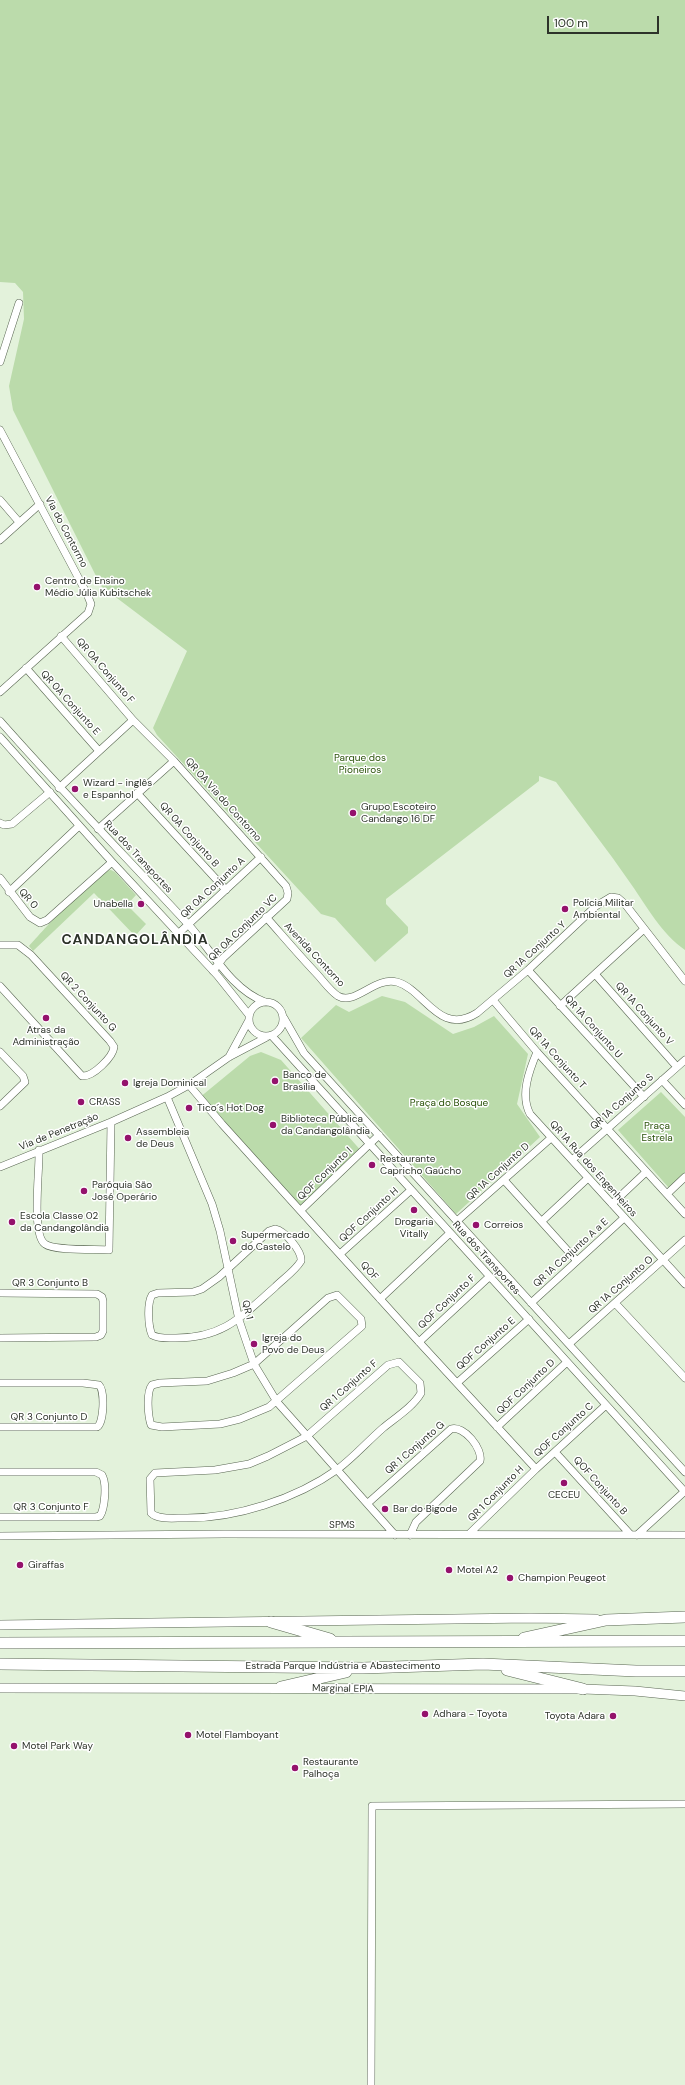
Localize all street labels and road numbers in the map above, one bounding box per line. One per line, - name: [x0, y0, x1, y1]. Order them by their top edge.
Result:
- street label: Via do Contormo: [42, 494, 90, 570]
- street label: QR 0A Conjunto F: [73, 636, 137, 706]
- street label: QR 0A Conjunto E: [38, 668, 102, 738]
- street label: QR 0A Via do Contorno: [182, 756, 264, 844]
- street label: QR 0A Conjunto B: [157, 800, 221, 870]
- street label: Rua dos Transportes: [101, 818, 175, 896]
- street label: QR 0A Conjunto A: [178, 855, 248, 921]
- street label: QR 0: [16, 886, 40, 912]
- street label: QR 0A Conjunto VC: [206, 892, 280, 964]
- street label: QR 1A Conjunto Y: [501, 919, 569, 981]
- street label: Avenida Contorno: [281, 920, 347, 990]
- street label: QR 2 Conjunto G: [57, 970, 119, 1034]
- street label: QR 1A Conjunto V: [613, 980, 675, 1048]
- street label: QR 1A Conjunto U: [562, 993, 624, 1061]
- street label: QR 1A Conjunto T: [526, 1024, 588, 1092]
- street label: QR 1A Conjunto S: [588, 1071, 656, 1133]
- street label: Via de Penetração: [18, 1111, 100, 1153]
- street label: QR 1A Rua dos Engenheiros: [547, 1119, 639, 1219]
- street label: QR 1A Conjunto D: [464, 1141, 532, 1203]
- street label: QOF Conjunto I: [295, 1145, 355, 1203]
- street label: QOF Conjunto H: [337, 1185, 401, 1245]
- street label: QR 1A Conjunto A a E: [531, 1216, 611, 1290]
- street label: Rua dos Transportes: [450, 1219, 522, 1297]
- street label: QR 1A Conjunto O: [586, 1254, 656, 1316]
- street label: QOF: [358, 1259, 380, 1283]
- street label: QOF Conjunto F: [416, 1272, 478, 1332]
- street label: QR 3 Conjunto B: [12, 1277, 88, 1289]
- street label: QR 1: [239, 1299, 255, 1321]
- street label: QOF Conjunto E: [454, 1315, 518, 1373]
- street label: QOF Conjunto D: [494, 1357, 558, 1417]
- street label: QR 1 Conjunto F: [318, 1358, 380, 1414]
- street label: QOF Conjunto C: [532, 1400, 596, 1460]
- street label: QR 3 Conjunto D: [11, 1411, 87, 1423]
- street label: QR 1 Conjunto G: [383, 1419, 447, 1477]
- street label: QOF Conjunto B: [571, 1454, 629, 1518]
- street label: QR 1 Conjunto H: [466, 1464, 526, 1524]
- street label: QR 3 Conjunto F: [13, 1501, 89, 1513]
- street label: SPMS: [329, 1519, 355, 1531]
- street label: Estrada Parque Indústria e Abastecimento: [246, 1660, 440, 1672]
- street label: Marginal EPIA: [312, 1682, 374, 1696]

